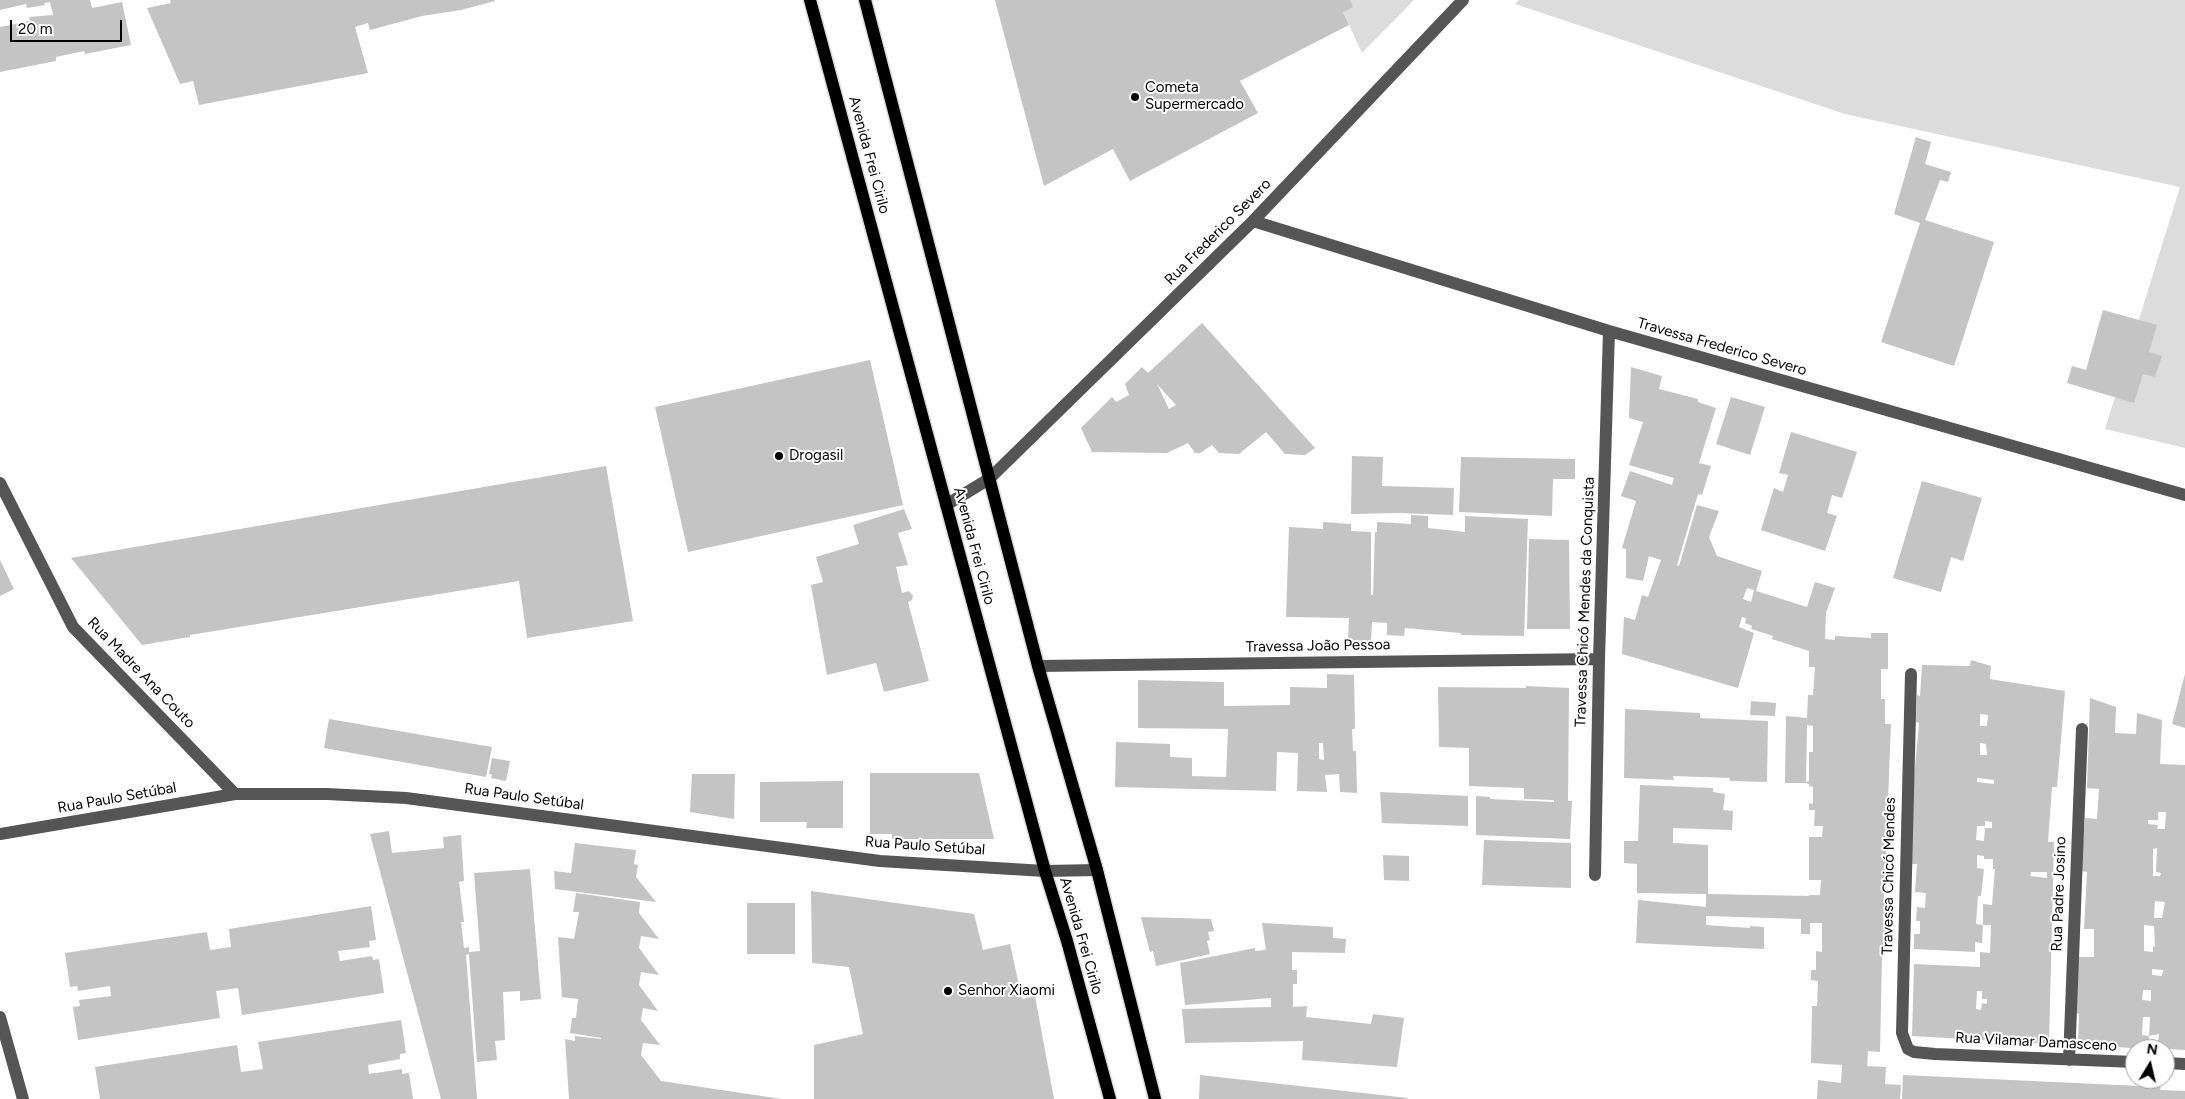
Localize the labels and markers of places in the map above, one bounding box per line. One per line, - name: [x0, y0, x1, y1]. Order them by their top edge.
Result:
- place label: Cometa Supermercado: [1145, 79, 1244, 114]
- marker: Cometa Supermercado: [1129, 91, 1141, 103]
- place label: Drogasil: [789, 447, 843, 465]
- marker: Drogasil: [773, 450, 785, 462]
- place label: Senhor Xiaomi: [958, 982, 1055, 1000]
- marker: Senhor Xiaomi: [942, 985, 954, 997]

